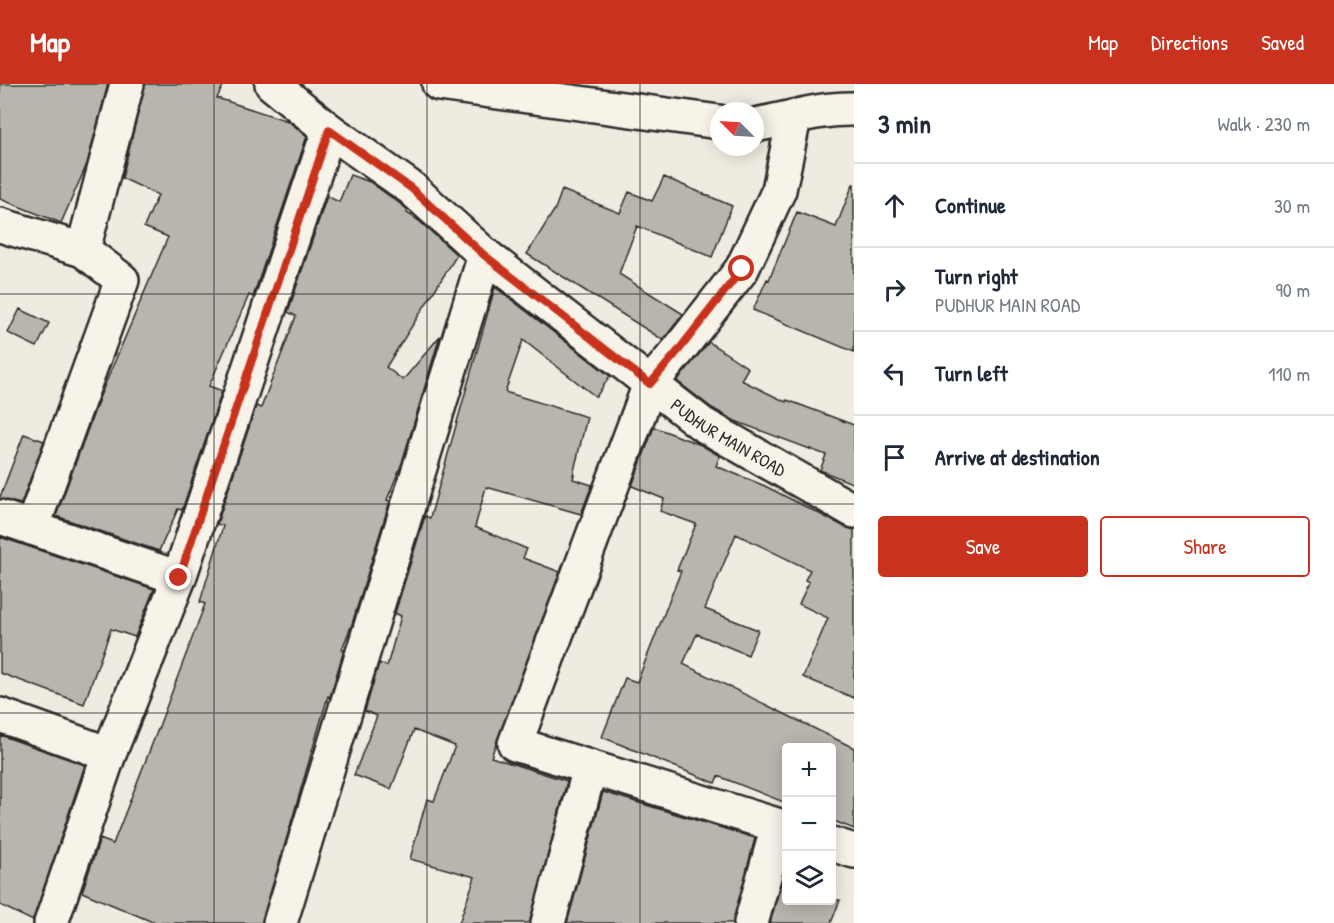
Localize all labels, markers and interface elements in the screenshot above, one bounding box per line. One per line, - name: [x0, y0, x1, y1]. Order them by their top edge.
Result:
- text: Map: [30, 23, 70, 61]
- text: Map: [1088, 28, 1118, 57]
- text: Directions: [1151, 28, 1228, 57]
- text: Saved: [1261, 28, 1304, 57]
- north arrow: [710, 102, 764, 156]
- text: 3 min: [878, 106, 931, 141]
- text: Walk · 230 m: [1218, 110, 1310, 137]
- icon: ahead: [878, 189, 911, 222]
- text: Continue: [935, 190, 1006, 220]
- text: 30 m: [1274, 192, 1310, 219]
- route start: [728, 255, 754, 281]
- text: Turn right: [935, 261, 1018, 291]
- icon: right: [878, 273, 911, 306]
- text: 90 m: [1276, 276, 1310, 303]
- text: PUDHUR MAIN ROAD: [935, 291, 1080, 318]
- icon: left: [878, 357, 911, 390]
- text: Turn left: [935, 358, 1008, 388]
- text: 110 m: [1268, 360, 1310, 387]
- street label: PUDHUR MAIN ROAD: [666, 392, 791, 482]
- icon: arrive: [878, 441, 911, 474]
- text: Arrive at destination: [935, 442, 1100, 472]
- button: Save: [878, 516, 1088, 577]
- button: Share: [1100, 516, 1310, 577]
- route end: [165, 564, 191, 590]
- map controls: [782, 743, 836, 905]
- button: +: [782, 743, 836, 797]
- button: −: [782, 797, 836, 851]
- button: layers: [782, 851, 836, 905]

